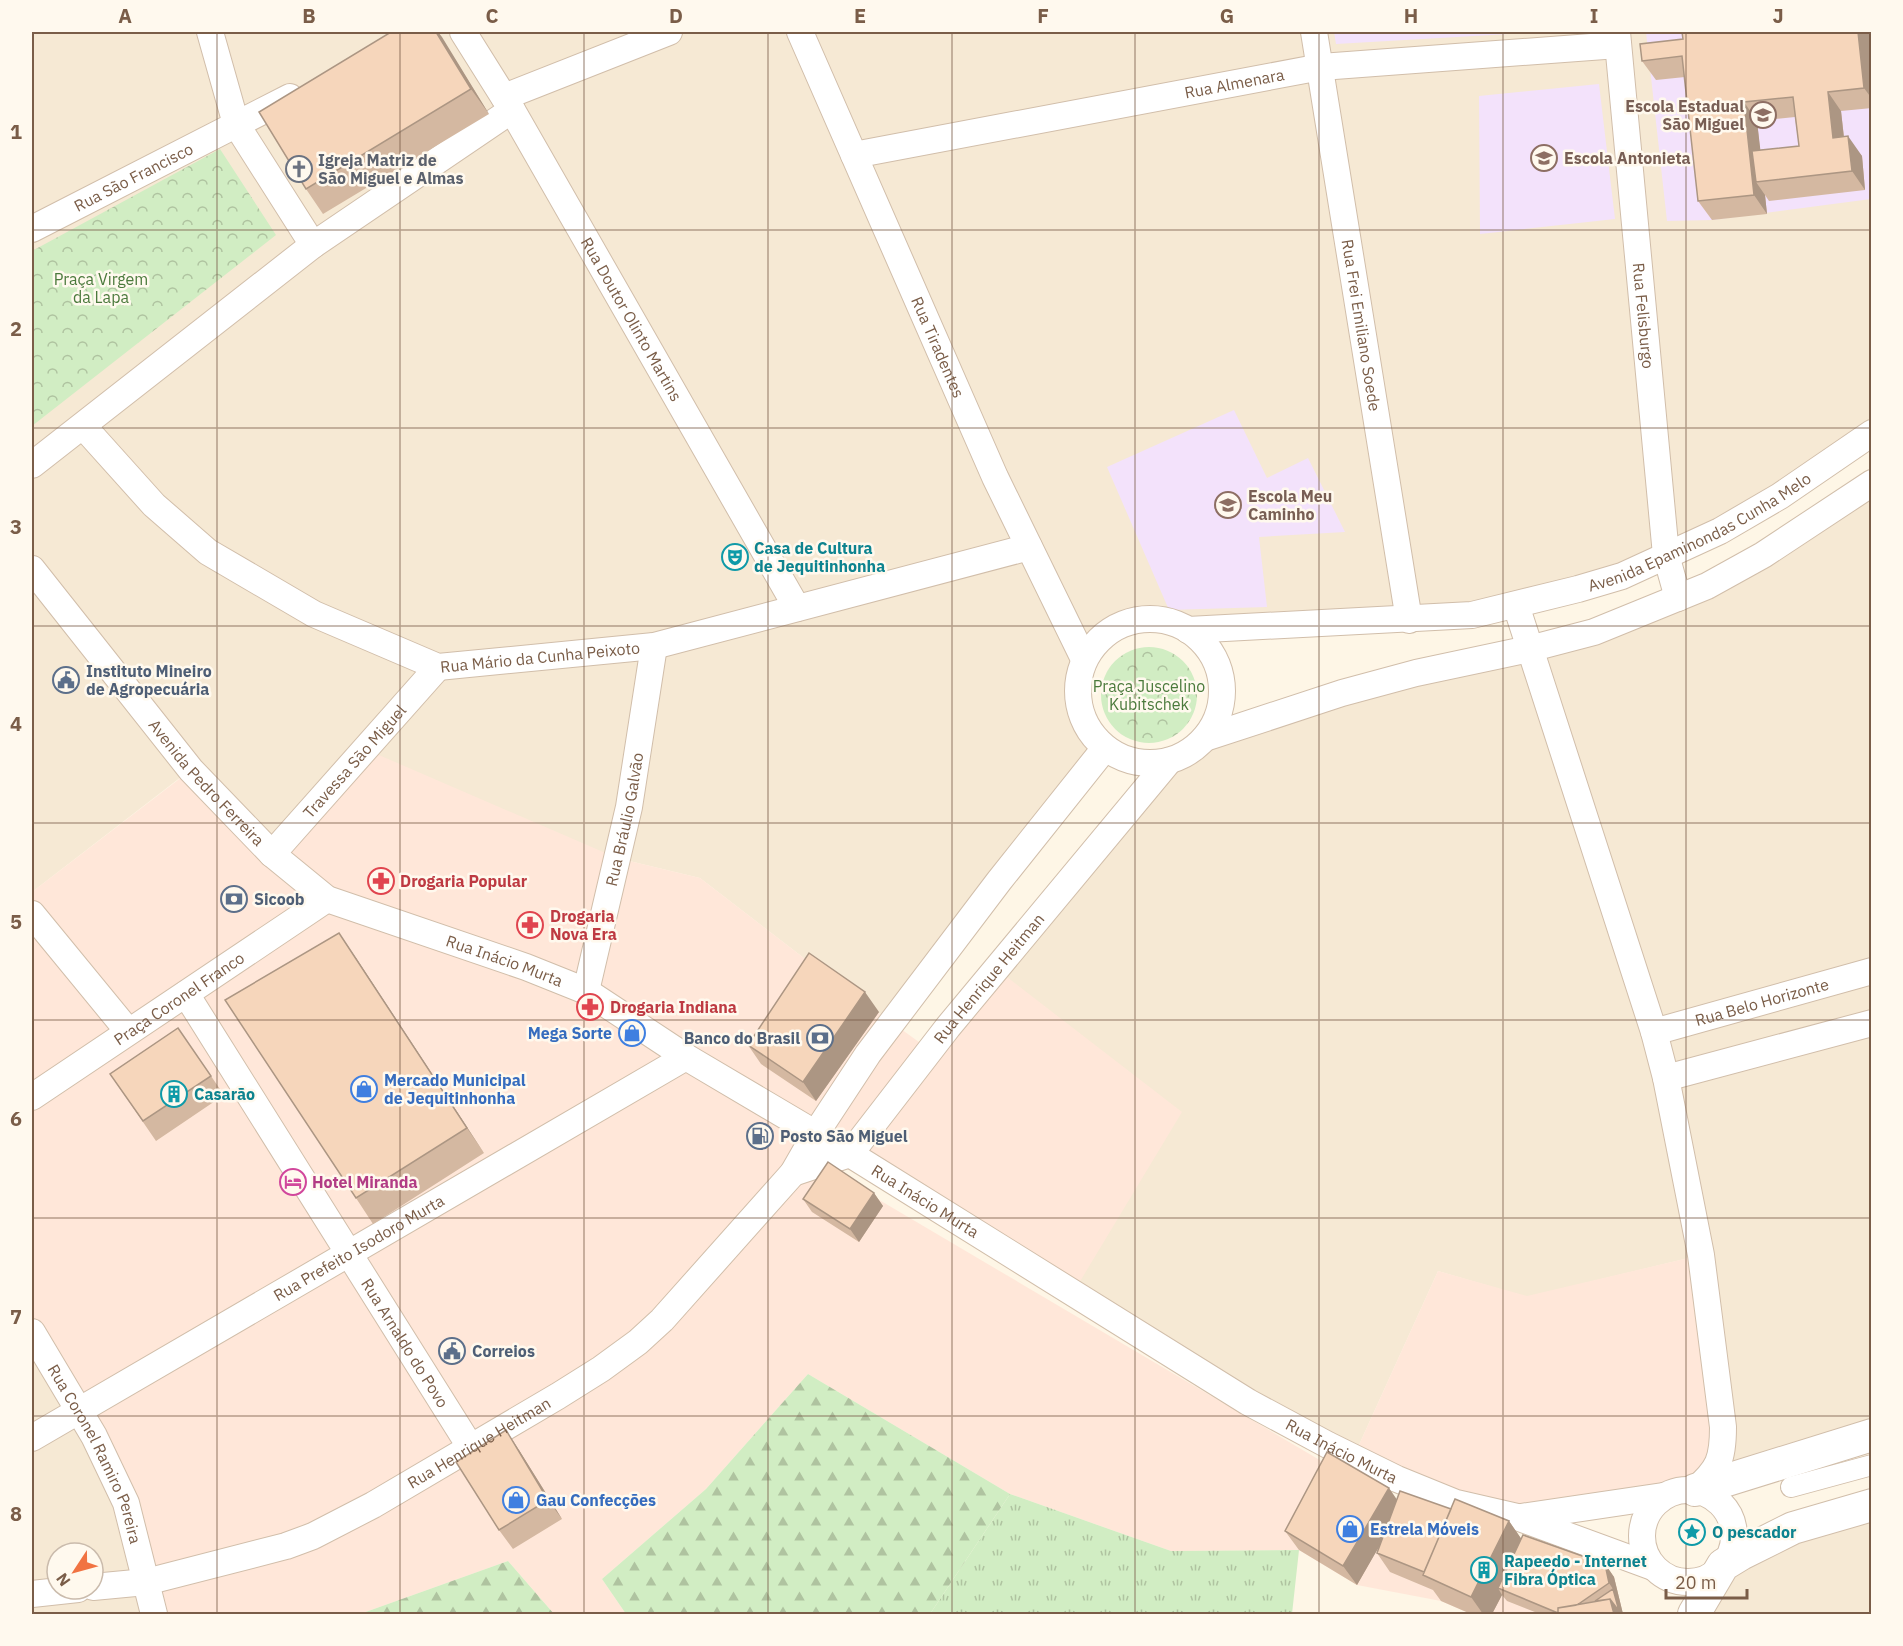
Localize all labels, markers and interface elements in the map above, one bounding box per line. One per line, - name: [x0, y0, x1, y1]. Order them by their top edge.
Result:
- text: A: [118, 2, 132, 29]
- text: B: [302, 2, 316, 29]
- text: C: [485, 2, 499, 29]
- text: D: [669, 2, 683, 29]
- text: E: [854, 2, 866, 29]
- text: F: [1037, 2, 1049, 29]
- text: G: [1220, 2, 1234, 29]
- text: H: [1404, 2, 1418, 29]
- text: I: [1590, 2, 1598, 29]
- text: J: [1772, 2, 1784, 29]
- street label: Rua Almenara: [1183, 64, 1286, 103]
- place label: Escola Estadual São Miguel: [1625, 96, 1744, 134]
- school or university icon: Escola Estadual São Miguel: [1748, 100, 1778, 130]
- text: 1: [10, 118, 22, 145]
- street label: Rua São Francisco: [71, 138, 196, 216]
- school or university icon: Escola Antonieta: [1529, 143, 1559, 173]
- place label: Escola Antonieta: [1564, 148, 1691, 168]
- place label: Igreja Matriz de São Miguel e Almas: [318, 150, 464, 188]
- church icon: Igreja Matriz de São Miguel e Almas: [284, 154, 314, 184]
- street label: Rua Doutor Olinto Martins: [577, 233, 686, 405]
- street label: Rua Frei Emiliano Soede: [1338, 238, 1385, 413]
- street label: Rua Felisburgo: [1629, 262, 1659, 370]
- park label: Praça Virgem da Lapa: [54, 269, 148, 307]
- street label: Rua Tiradentes: [907, 293, 969, 401]
- text: 2: [10, 315, 22, 342]
- street label: Avenida Epaminondas Cunha Melo: [1585, 468, 1815, 596]
- place label: Escola Meu Caminho: [1248, 486, 1332, 524]
- school or university icon: Escola Meu Caminho: [1213, 490, 1243, 520]
- text: 3: [10, 513, 22, 540]
- place label: Casa de Cultura de Jequitinhonha: [754, 538, 885, 576]
- theatre icon: Casa de Cultura de Jequitinhonha: [720, 542, 750, 572]
- street label: Rua Mário da Cunha Peixoto: [439, 637, 641, 677]
- place label: Instituto Mineiro de Agropecuária: [86, 661, 212, 699]
- public building icon: Instituto Mineiro de Agropecuária: [51, 665, 81, 695]
- park label: Praça Juscelino Kubitschek: [1093, 676, 1205, 714]
- street label: Travessa São Miguel: [299, 700, 410, 822]
- text: 4: [10, 710, 22, 737]
- street label: Avenida Pedro Ferreira: [145, 715, 269, 850]
- street label: Rua Bráulio Galvão: [601, 751, 647, 888]
- pharmacy icon: Drogaria Popular: [366, 866, 396, 896]
- place label: Drogaria Popular: [400, 871, 528, 891]
- bank icon: Sicoob: [219, 884, 249, 914]
- place label: Sicoob: [254, 889, 305, 909]
- place label: Drogaria Nova Era: [550, 906, 617, 944]
- text: 5: [10, 908, 22, 935]
- street label: Rua Henrique Heitman: [929, 909, 1048, 1047]
- pharmacy icon: Drogaria Nova Era: [515, 910, 545, 940]
- street label: Rua Inácio Murta: [444, 930, 566, 991]
- street label: Praça Coronel Franco: [110, 947, 248, 1049]
- street label: Rua Belo Horizonte: [1693, 974, 1831, 1030]
- pharmacy icon: Drogaria Indiana: [575, 992, 605, 1022]
- place label: Drogaria Indiana: [610, 997, 737, 1017]
- shop icon: Mega Sorte: [617, 1018, 647, 1048]
- place label: Mega Sorte: [528, 1023, 612, 1043]
- bank icon: Banco do Brasil: [805, 1023, 835, 1053]
- place label: Banco do Brasil: [684, 1028, 800, 1048]
- place label: Mercado Municipal de Jequitinhonha: [384, 1070, 526, 1108]
- shop icon: Mercado Municipal de Jequitinhonha: [349, 1074, 379, 1104]
- building icon: Casarão: [159, 1079, 189, 1109]
- place label: Casarão: [194, 1084, 255, 1104]
- text: 6: [10, 1105, 22, 1132]
- fuel station icon: Posto São Miguel: [745, 1121, 775, 1151]
- place label: Posto São Miguel: [780, 1126, 908, 1146]
- street label: Rua Inácio Murta: [868, 1160, 983, 1242]
- hotel icon: Hotel Miranda: [278, 1167, 308, 1197]
- place label: Hotel Miranda: [312, 1172, 418, 1192]
- street label: Rua Prefeito Isodoro Murta: [270, 1190, 448, 1305]
- street label: Rua Arnaldo do Povo: [357, 1275, 453, 1411]
- text: 7: [10, 1303, 22, 1330]
- public building icon: Correios: [437, 1336, 467, 1366]
- place label: Correios: [472, 1341, 535, 1361]
- street label: Rua Coronel Ramiro Pereira: [43, 1361, 146, 1546]
- street label: Rua Henrique Heitman: [404, 1393, 554, 1493]
- street label: Rua Inácio Murta: [1282, 1414, 1401, 1488]
- shop icon: Gau Confecções: [501, 1485, 531, 1515]
- place label: Gau Confecções: [536, 1490, 656, 1510]
- text: 8: [10, 1500, 22, 1527]
- shop icon: Estrela Móveis: [1335, 1514, 1365, 1544]
- place icon: O pescador: [1677, 1517, 1707, 1547]
- place label: Estrela Móveis: [1370, 1519, 1479, 1539]
- place label: O pescador: [1712, 1522, 1797, 1542]
- north arrow: [45, 1541, 105, 1601]
- place label: Rapeedo - Internet Fibra Óptica: [1504, 1551, 1647, 1589]
- building icon: Rapeedo - Internet Fibra Óptica: [1469, 1555, 1499, 1585]
- scale bar: [1666, 1562, 1747, 1600]
- text: N: [51, 1569, 74, 1590]
- text: 20 m: [1675, 1571, 1717, 1594]

